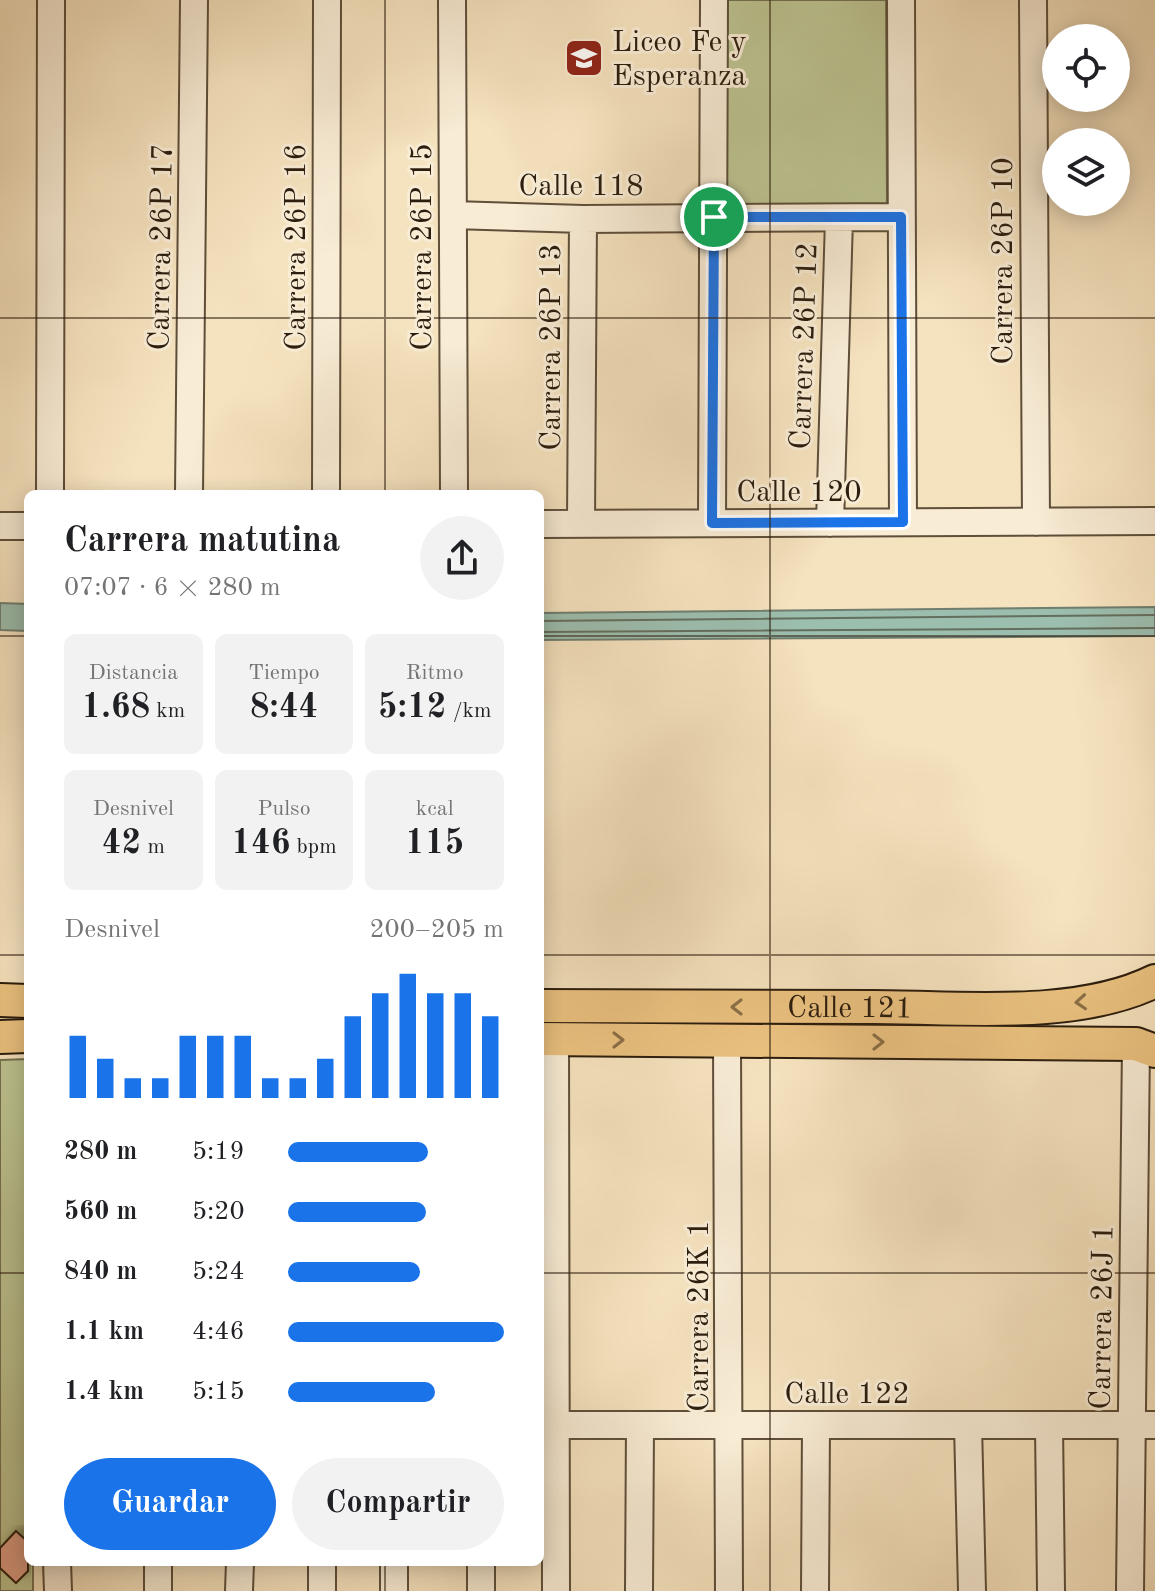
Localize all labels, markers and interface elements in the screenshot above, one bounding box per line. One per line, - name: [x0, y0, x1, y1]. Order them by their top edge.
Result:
- map controls: [1042, 24, 1130, 216]
- button: locate: [1042, 24, 1130, 112]
- place label: Liceo Fe y Esperanza: [612, 28, 747, 92]
- school or university icon: Liceo Fe y Esperanza: [563, 37, 605, 79]
- button: layers: [1042, 128, 1130, 216]
- street label: Carrera 26P 17: [145, 143, 179, 351]
- street label: Carrera 26P 16: [282, 143, 312, 351]
- street label: Carrera 26P 15: [408, 143, 438, 351]
- street label: Carrera 26P 10: [989, 157, 1019, 365]
- street label: Calle 118: [518, 172, 644, 202]
- pin: [680, 183, 748, 251]
- icon: arrive: [692, 195, 736, 239]
- street label: Carrera 26P 12: [786, 242, 824, 450]
- street label: Carrera 26P 13: [537, 243, 567, 451]
- street label: Calle 120: [736, 478, 862, 508]
- button: share: [420, 516, 504, 600]
- text: Carrera matutina: [64, 524, 340, 560]
- text: 07:07 · 6 × 280 m: [64, 575, 281, 601]
- text: Distancia: [89, 662, 178, 684]
- text: Tiempo: [248, 662, 320, 684]
- text: Ritmo: [406, 662, 464, 684]
- text: 1.68: [81, 691, 150, 725]
- text: 8:44: [250, 691, 318, 725]
- text: 5:12: [378, 691, 447, 725]
- text: km: [150, 700, 185, 722]
- text: /km: [447, 700, 491, 722]
- text: Desnivel: [93, 798, 174, 820]
- text: Pulso: [257, 798, 311, 820]
- text: kcal: [416, 798, 454, 820]
- text: 42: [102, 827, 141, 861]
- text: 146: [231, 827, 290, 861]
- text: 115: [405, 827, 464, 861]
- text: m: [141, 836, 165, 858]
- text: bpm: [290, 836, 337, 858]
- text: Desnivel: [64, 917, 160, 943]
- text: 200–205 m: [369, 917, 504, 943]
- one-way arrow: [1074, 993, 1087, 1010]
- street label: Calle 121: [787, 994, 913, 1025]
- one-way arrow: [730, 998, 743, 1016]
- one-way arrow: [612, 1031, 625, 1049]
- one-way arrow: [872, 1033, 885, 1050]
- text: 280 m: [64, 1139, 137, 1165]
- text: 5:19: [192, 1139, 245, 1165]
- text: 560 m: [64, 1199, 137, 1225]
- text: 5:20: [192, 1199, 245, 1225]
- street label: Carrera 26K 1: [685, 1220, 715, 1412]
- street label: Carrera 26J 1: [1086, 1224, 1120, 1410]
- text: 840 m: [64, 1259, 137, 1285]
- text: 5:24: [192, 1259, 245, 1285]
- text: 1.1 km: [64, 1319, 144, 1345]
- text: 4:46: [192, 1319, 245, 1345]
- text: 1.4 km: [64, 1379, 144, 1405]
- text: 5:15: [192, 1379, 245, 1405]
- street label: Calle 122: [784, 1380, 910, 1410]
- button: Guardar: [64, 1458, 276, 1550]
- button: Compartir: [292, 1458, 504, 1550]

